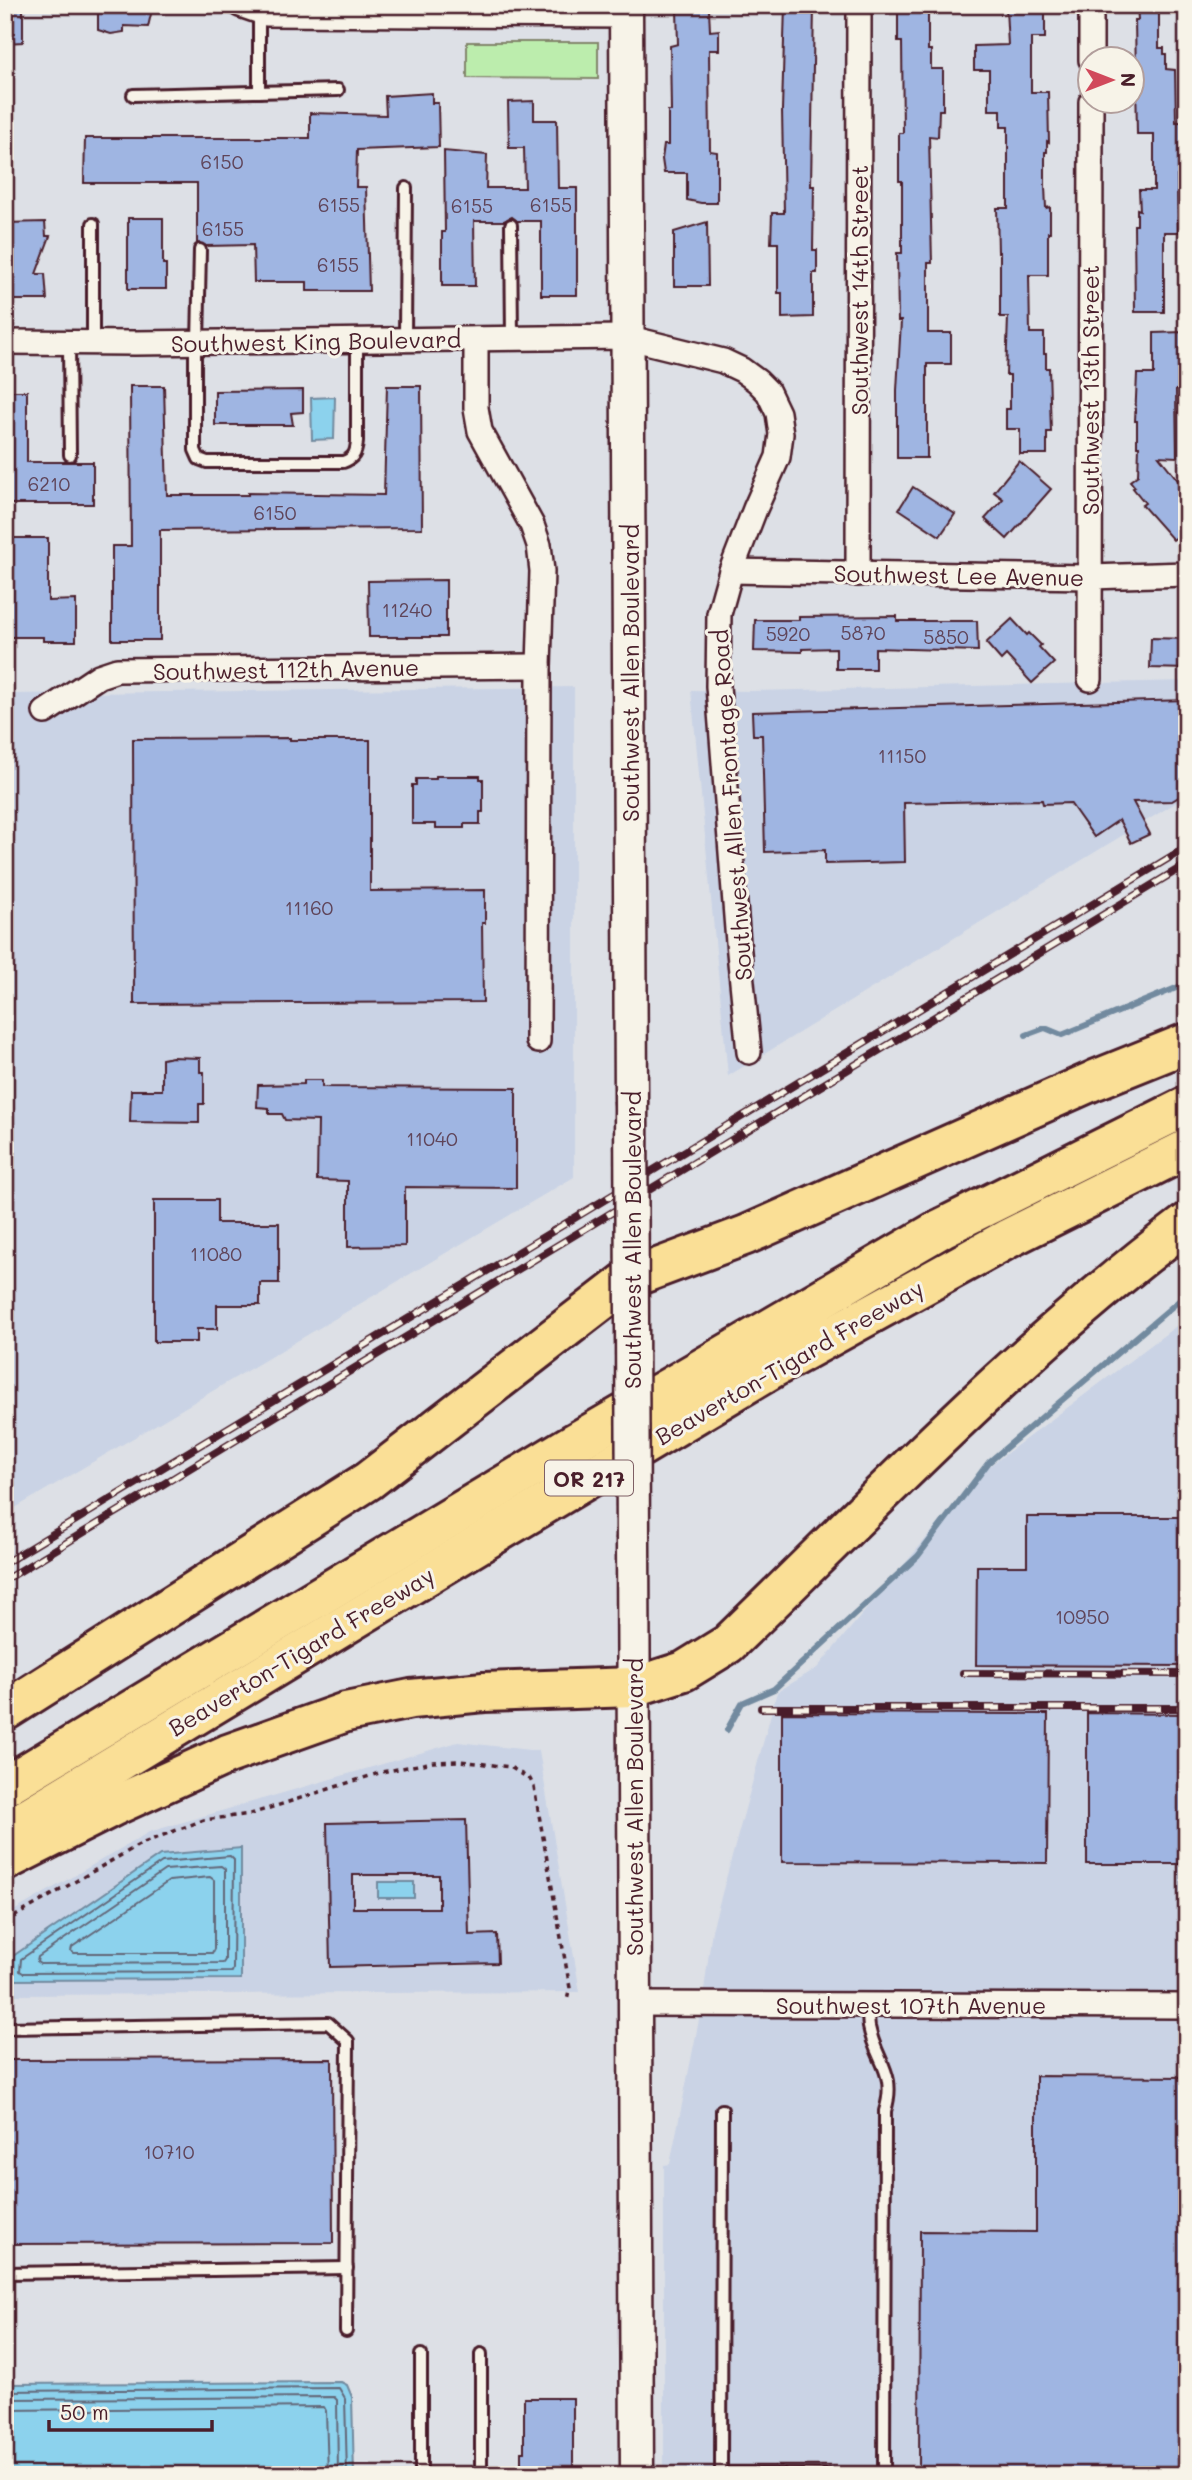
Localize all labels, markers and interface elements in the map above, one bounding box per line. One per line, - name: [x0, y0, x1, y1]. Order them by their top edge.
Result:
- north arrow: [1076, 46, 1146, 116]
- text: N: [1116, 73, 1141, 87]
- house number: 6150: [201, 149, 244, 174]
- street label: Southwest 14th Street: [844, 165, 874, 415]
- house number: 6155: [318, 192, 360, 217]
- house number: 6155: [530, 192, 572, 217]
- house number: 6155: [451, 193, 493, 218]
- house number: 6155: [202, 216, 244, 241]
- house number: 6155: [317, 252, 359, 277]
- street label: Southwest 13th Street: [1075, 265, 1105, 515]
- street label: Southwest King Boulevard: [170, 323, 462, 359]
- house number: 6210: [28, 471, 70, 496]
- house number: 6150: [254, 500, 297, 525]
- street label: Southwest Allen Boulevard: [615, 524, 645, 822]
- street label: Southwest Lee Avenue: [833, 558, 1085, 592]
- house number: 11240: [382, 597, 432, 622]
- house number: 5870: [841, 620, 886, 645]
- house number: 5920: [766, 621, 811, 646]
- house number: 5850: [923, 624, 969, 649]
- street label: Southwest Allen Frontage Road: [704, 628, 758, 982]
- street label: Southwest 112th Avenue: [153, 652, 419, 686]
- house number: 11150: [878, 743, 926, 768]
- house number: 11160: [285, 895, 334, 920]
- street label: Southwest Allen Boulevard: [617, 1091, 647, 1389]
- house number: 11040: [406, 1126, 458, 1151]
- house number: 11080: [190, 1241, 242, 1266]
- street label: Beaverton-Tigard Freeway: [649, 1273, 929, 1451]
- road number: OR 217: [545, 1460, 633, 1496]
- street label: Beaverton-Tigard Freeway: [163, 1560, 439, 1742]
- house number: 10950: [1055, 1604, 1109, 1629]
- street label: Southwest Allen Boulevard: [619, 1658, 649, 1956]
- street label: Southwest 107th Avenue: [776, 1990, 1046, 2020]
- house number: 10710: [144, 2139, 195, 2164]
- scale bar: [49, 2389, 212, 2433]
- text: 50 m: [60, 2398, 109, 2425]

